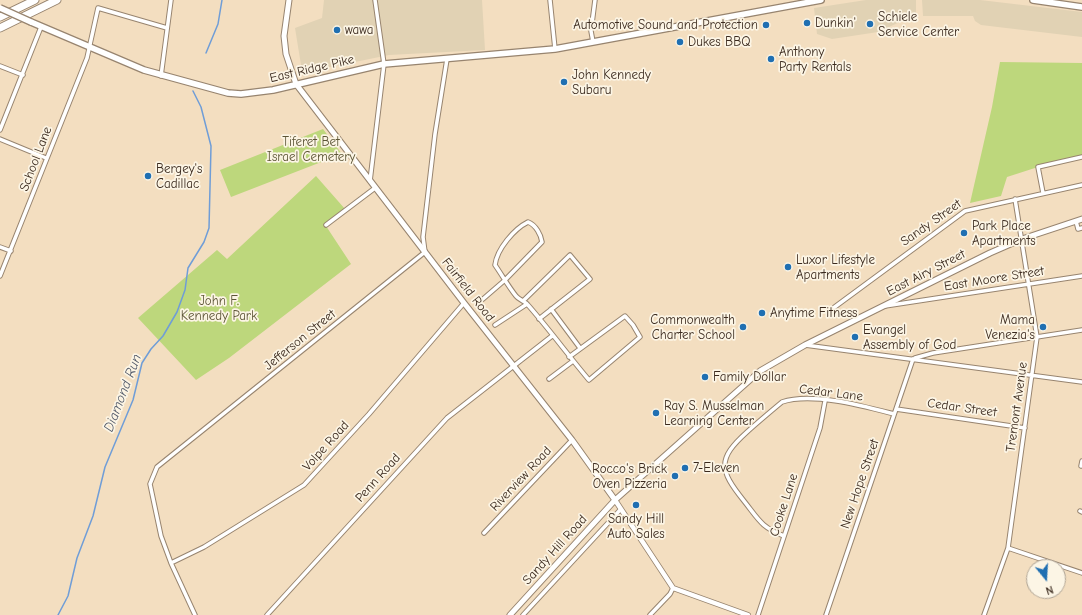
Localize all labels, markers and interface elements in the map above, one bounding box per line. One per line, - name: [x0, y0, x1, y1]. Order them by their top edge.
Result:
- place label: Schiele Service Center: [878, 9, 959, 40]
- place label: Dunkin': [815, 15, 856, 31]
- place label: Automotive Sound and Protection: [573, 17, 758, 33]
- marker: Dunkin': [802, 18, 812, 28]
- marker: Schiele Service Center: [865, 19, 875, 29]
- marker: Automotive Sound and Protection: [761, 20, 771, 30]
- place label: wawa: [345, 22, 373, 38]
- marker: wawa: [332, 25, 342, 35]
- place label: Dukes BBQ: [688, 34, 750, 50]
- marker: Dukes BBQ: [675, 37, 685, 47]
- place label: Anthony Party Rentals: [779, 44, 851, 75]
- street label: East Ridge Pike: [268, 52, 356, 86]
- marker: Anthony Party Rentals: [766, 54, 776, 64]
- place label: John Kennedy Subaru: [572, 67, 651, 98]
- marker: John Kennedy Subaru: [559, 77, 569, 87]
- street label: School Lane: [17, 124, 55, 194]
- park label: Tiferet Bet Israel Cemetery: [267, 134, 355, 165]
- place label: Bergey's Cadillac: [156, 161, 203, 192]
- marker: Bergey's Cadillac: [143, 171, 153, 181]
- street label: Sandy Street: [898, 196, 964, 250]
- place label: Park Place Apartments: [972, 218, 1036, 249]
- marker: Park Place Apartments: [959, 228, 969, 238]
- street label: East Airy Street: [884, 246, 968, 300]
- place label: Luxor Lifestyle Apartments: [796, 252, 875, 283]
- street label: Fairfield Road: [438, 255, 498, 325]
- marker: Luxor Lifestyle Apartments: [783, 262, 793, 272]
- street label: East Moore Street: [943, 263, 1045, 295]
- park label: John F. Kennedy Park: [181, 293, 257, 324]
- place label: Anytime Fitness: [770, 305, 858, 321]
- street label: Jefferson Street: [261, 306, 339, 374]
- marker: Anytime Fitness: [757, 308, 767, 318]
- place label: Commonwealth Charter School: [650, 312, 735, 343]
- place label: Mama Venezia's: [985, 312, 1035, 343]
- marker: Commonwealth Charter School: [738, 322, 748, 332]
- place label: Evangel Assembly of God: [863, 322, 956, 353]
- marker: Mama Venezia's: [1038, 322, 1048, 332]
- marker: Evangel Assembly of God: [850, 332, 860, 342]
- water label: Diamond Run: [101, 352, 145, 434]
- street label: Tremont Avenue: [1003, 361, 1031, 453]
- place label: Family Dollar: [713, 369, 786, 385]
- marker: Family Dollar: [700, 372, 710, 382]
- street label: Cedar Lane: [798, 381, 864, 405]
- street label: Cedar Street: [926, 395, 998, 421]
- place label: Ray S. Musselman Learning Center: [664, 398, 764, 429]
- marker: Ray S. Musselman Learning Center: [651, 408, 661, 418]
- street label: Volpe Road: [300, 418, 352, 474]
- street label: New Hope Street: [837, 437, 883, 531]
- street label: Riverview Road: [487, 443, 555, 515]
- street label: Penn Road: [352, 450, 404, 506]
- place label: 7-Eleven: [693, 460, 739, 476]
- place label: Rocco's Brick Oven Pizzeria: [592, 461, 667, 492]
- marker: 7-Eleven: [680, 463, 690, 473]
- marker: Rocco's Brick Oven Pizzeria: [670, 471, 680, 481]
- street label: Cooke Lane: [766, 472, 802, 538]
- marker: Sandy Hill Auto Sales: [631, 500, 641, 510]
- place label: Sandy Hill Auto Sales: [607, 511, 665, 542]
- street label: Sandy Hill Road: [520, 512, 590, 588]
- north arrow: [1026, 559, 1066, 599]
- text: N: [1044, 583, 1055, 597]

